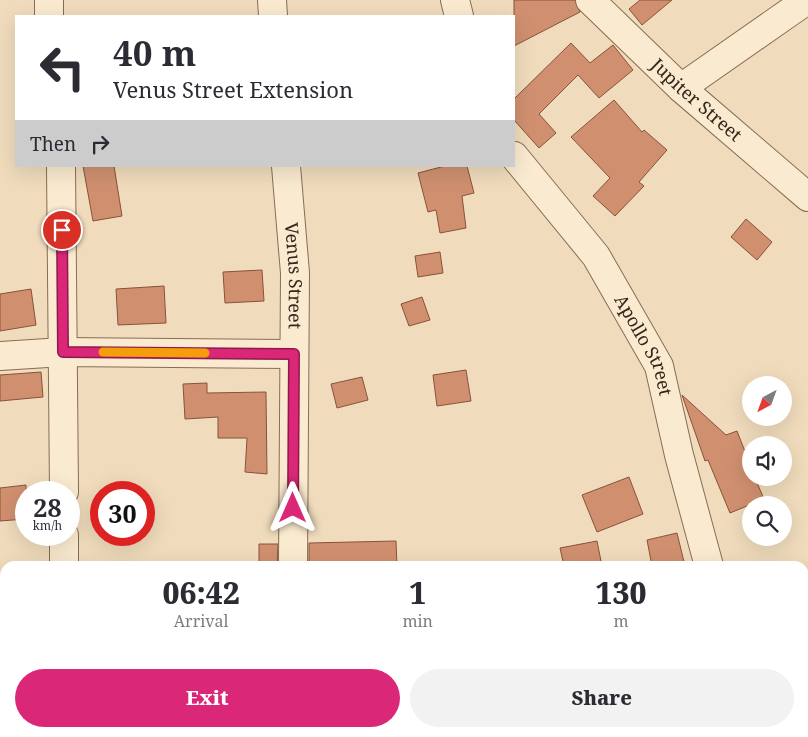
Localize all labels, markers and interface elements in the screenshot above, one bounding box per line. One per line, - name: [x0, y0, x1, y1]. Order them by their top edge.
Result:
- text: 40 m: [113, 29, 196, 76]
- icon: left: [30, 35, 95, 100]
- street label: Jupiter Street: [646, 52, 747, 146]
- text: Venus Street Extension: [113, 74, 353, 104]
- icon: right: [86, 130, 114, 158]
- text: Then: [30, 131, 76, 157]
- pin: [41, 209, 83, 251]
- icon: arrive: [48, 216, 76, 244]
- street label: Venus Street: [280, 221, 308, 329]
- street label: Apollo Street: [609, 290, 678, 398]
- north arrow: [742, 376, 792, 426]
- map controls: [742, 376, 792, 546]
- button: sound: [742, 436, 792, 486]
- speed limit sign: 30: [90, 481, 155, 546]
- position arrow: [266, 481, 318, 533]
- text: 28: [33, 490, 62, 524]
- button: search: [742, 496, 792, 546]
- text: km/h: [33, 517, 62, 534]
- text: 06:42: [163, 572, 240, 613]
- text: 1: [409, 572, 426, 613]
- text: 130: [595, 572, 646, 613]
- text: Arrival: [174, 610, 229, 632]
- text: min: [402, 610, 433, 632]
- text: m: [613, 610, 629, 632]
- button: Exit: [15, 669, 400, 727]
- button: Share: [410, 669, 794, 727]

